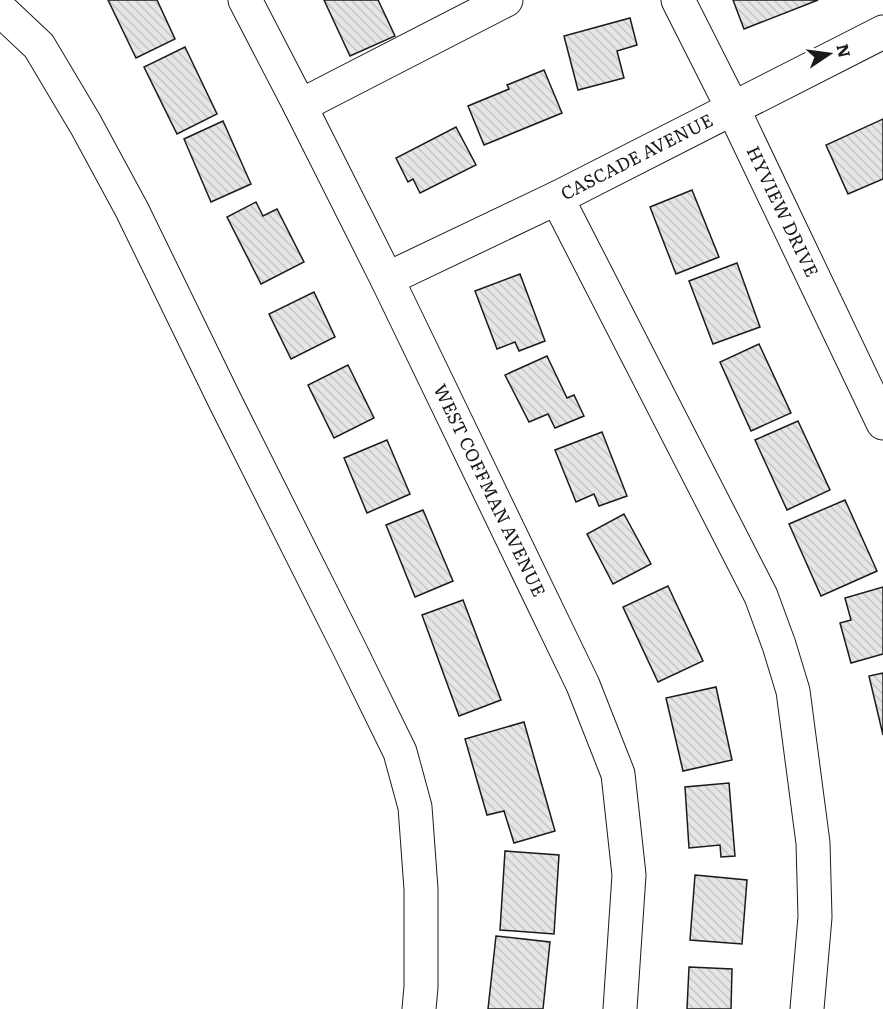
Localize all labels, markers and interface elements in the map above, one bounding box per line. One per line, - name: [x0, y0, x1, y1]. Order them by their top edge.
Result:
- north arrow: [799, 24, 859, 84]
- text: N: [831, 41, 858, 60]
- street label: CASCADE AVENUE: [555, 106, 717, 206]
- street label: HYVIEW DRIVE: [741, 141, 826, 281]
- street label: WEST COFFMAN AVENUE: [428, 379, 553, 601]

